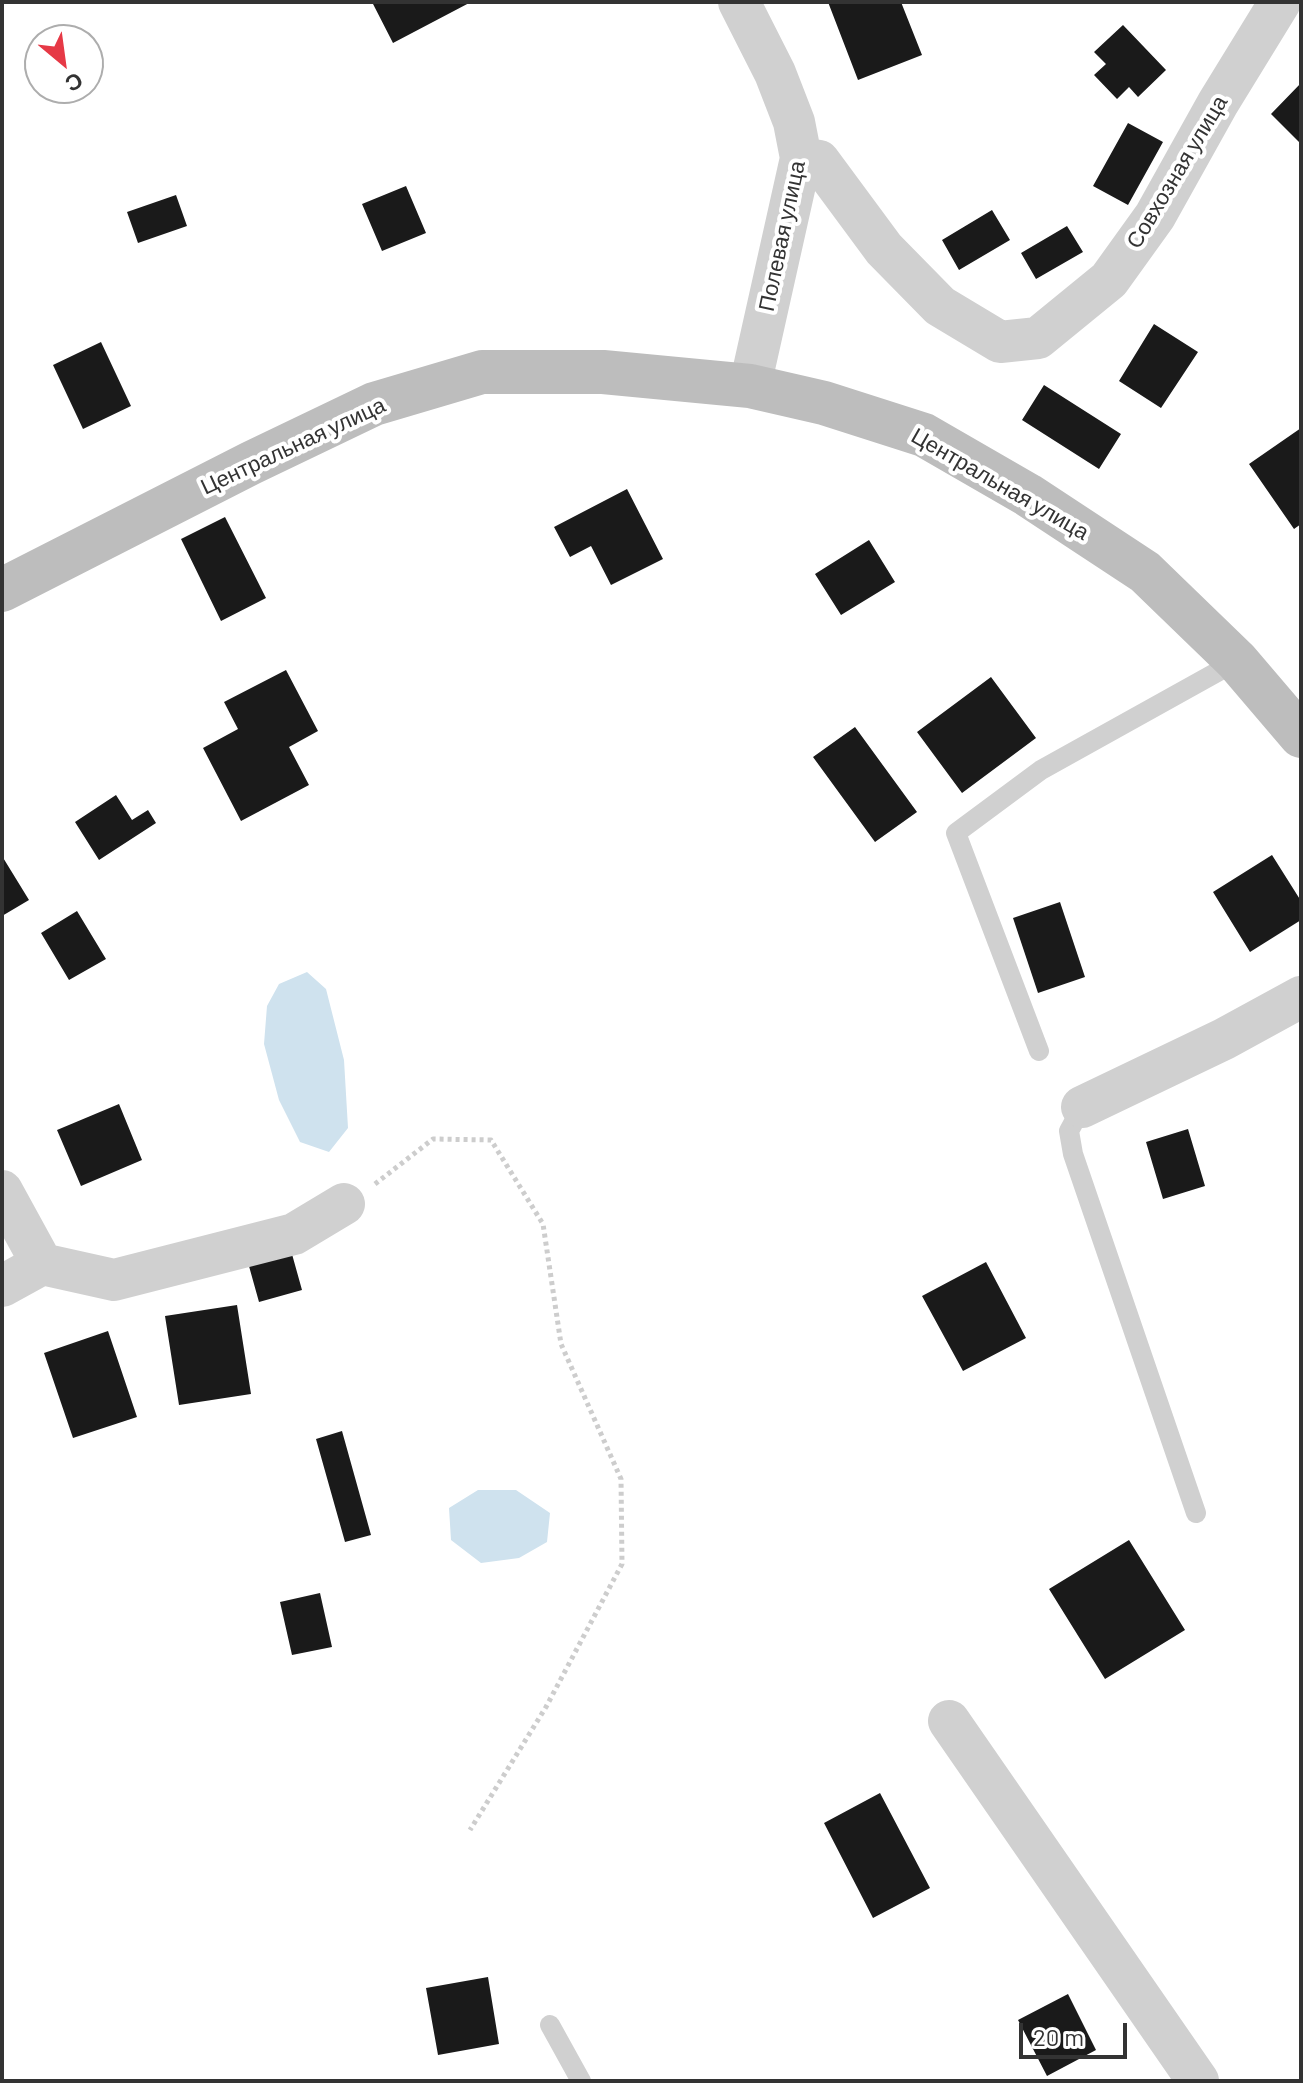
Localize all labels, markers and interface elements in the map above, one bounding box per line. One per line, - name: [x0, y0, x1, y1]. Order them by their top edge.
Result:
- north arrow: [24, 24, 104, 104]
- text: С: [61, 68, 88, 98]
- street label: Совхозная улица: [1121, 91, 1233, 253]
- street label: Полевая улица: [753, 158, 811, 314]
- street label: Центральная улица: [196, 392, 390, 500]
- street label: Центральная улица: [907, 422, 1093, 546]
- scale bar: [1023, 2007, 1131, 2057]
- text: 20 m: [1033, 2022, 1084, 2051]

